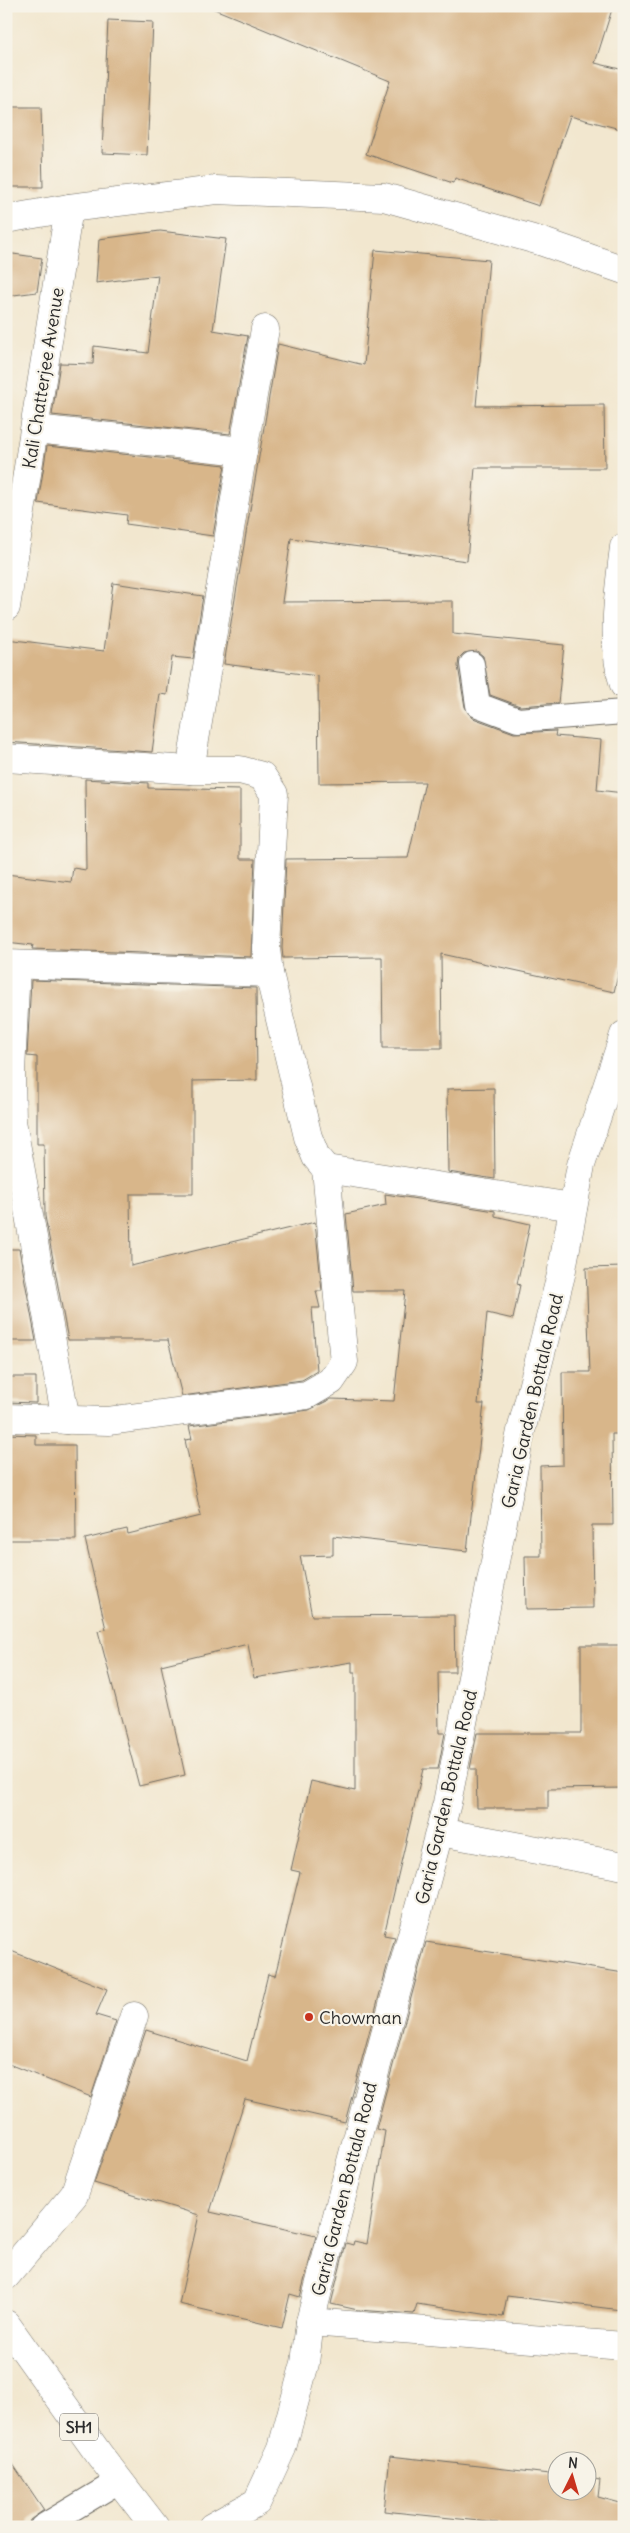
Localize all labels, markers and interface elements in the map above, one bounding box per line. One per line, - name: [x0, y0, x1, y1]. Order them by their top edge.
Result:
- street label: Kali Chatterjee Avenue: [17, 286, 69, 470]
- street label: Garia Garden Bottala Road: [496, 1291, 568, 1511]
- street label: Garia Garden Bottala Road: [410, 1687, 482, 1907]
- place label: Chowman: [319, 2006, 402, 2029]
- marker: Chowman: [303, 2011, 315, 2023]
- street label: Garia Garden Bottala Road: [306, 2079, 382, 2298]
- road number: SH1: [60, 2414, 98, 2440]
- north arrow: [548, 2450, 598, 2500]
- text: N: [568, 2454, 579, 2472]

